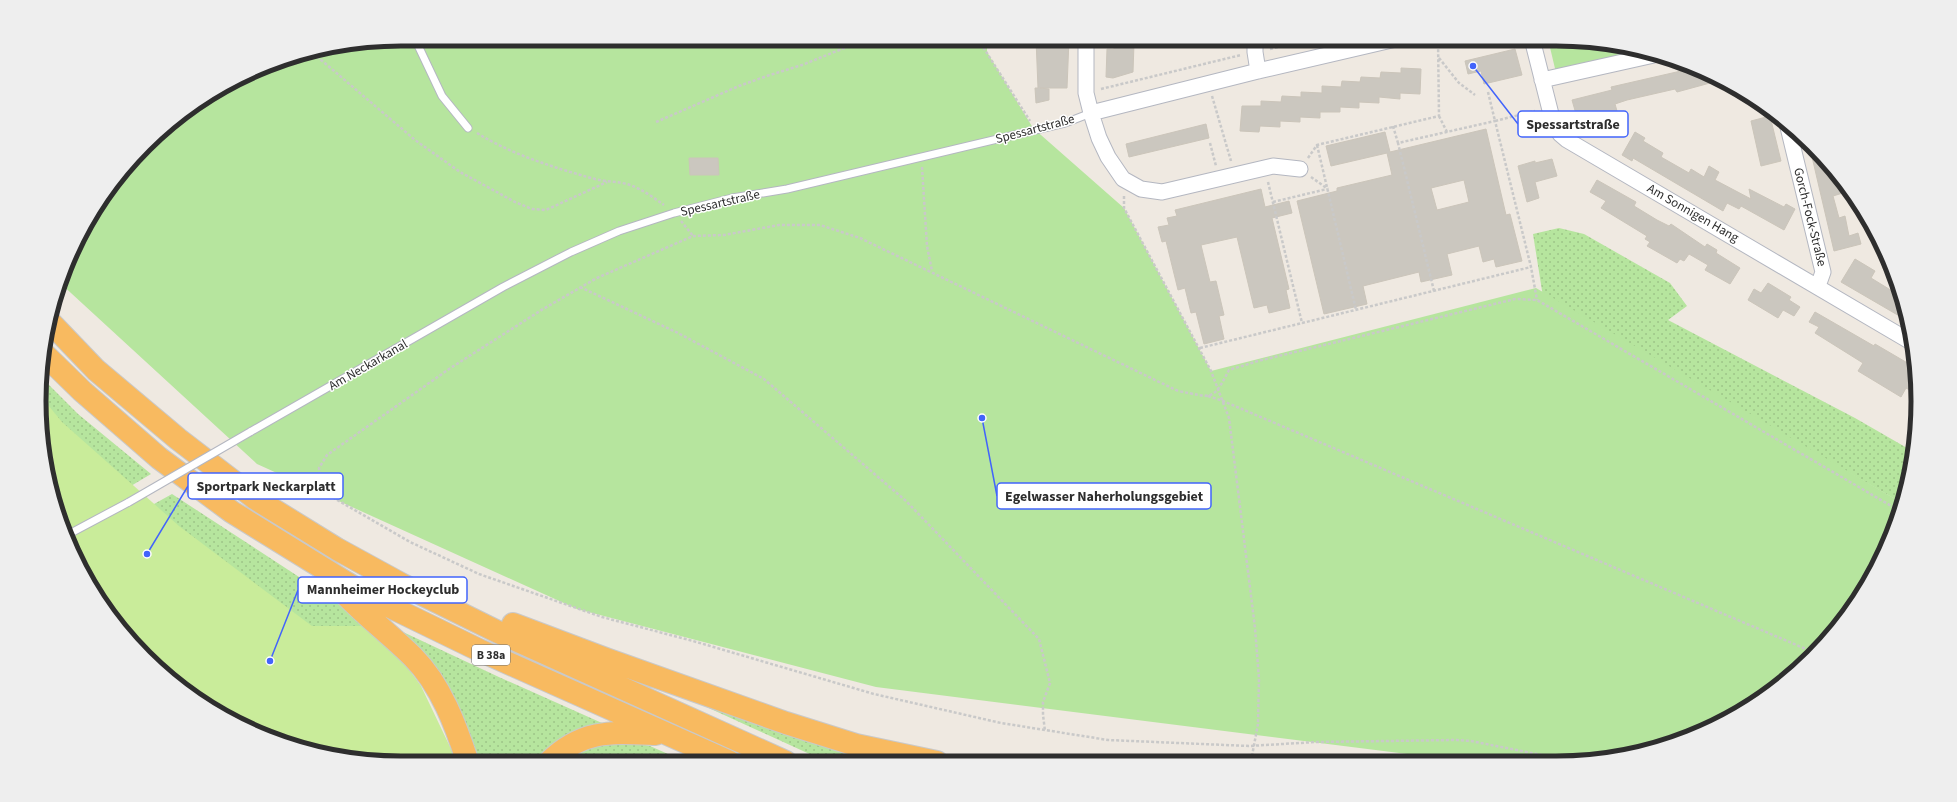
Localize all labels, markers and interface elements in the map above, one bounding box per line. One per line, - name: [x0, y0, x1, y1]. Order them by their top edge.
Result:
- street label: Spessartstraße: [993, 110, 1077, 148]
- callout: Spessartstraße: [1518, 111, 1628, 137]
- text: Spessartstraße: [1526, 115, 1620, 135]
- street label: Gorch-Fock-Straße: [1789, 166, 1831, 268]
- street label: Am Sonnigen Hang: [1644, 179, 1743, 247]
- street label: Spessartstraße: [678, 185, 762, 221]
- street label: Am Neckarkanal: [325, 335, 411, 395]
- callout: Sportpark Neckarplatt: [188, 473, 343, 499]
- text: Sportpark Neckarplatt: [197, 477, 336, 497]
- callout: Egelwasser Naherholungsgebiet: [997, 483, 1211, 509]
- text: Egelwasser Naherholungsgebiet: [1005, 487, 1204, 507]
- callout: Mannheimer Hockeyclub: [298, 577, 467, 603]
- text: Mannheimer Hockeyclub: [307, 580, 459, 600]
- road number: B 38a: [472, 645, 510, 665]

